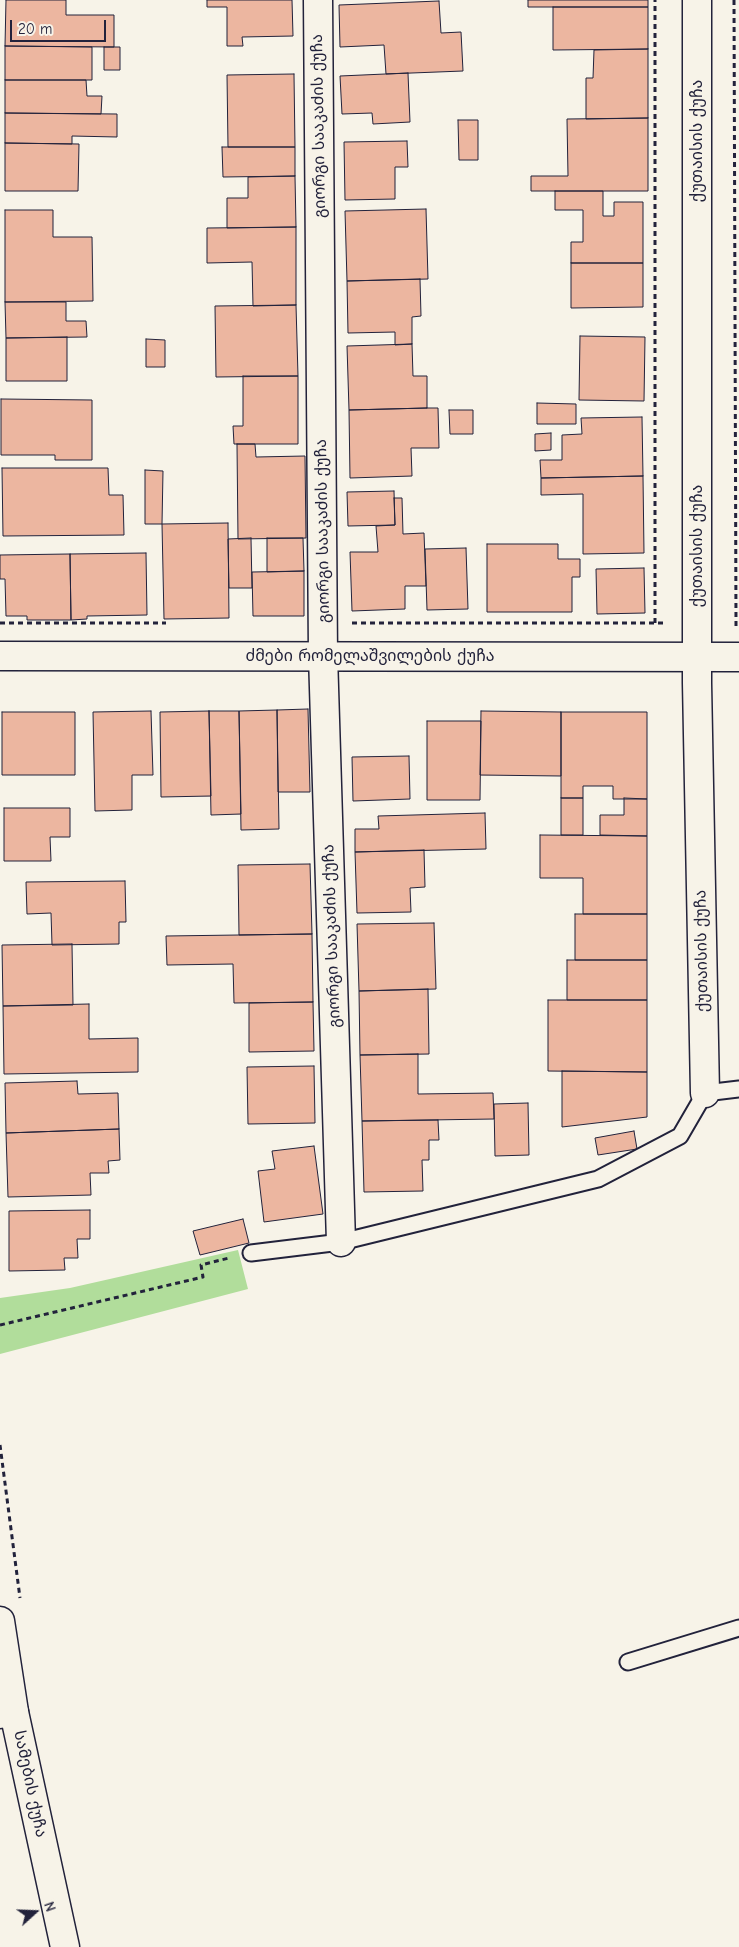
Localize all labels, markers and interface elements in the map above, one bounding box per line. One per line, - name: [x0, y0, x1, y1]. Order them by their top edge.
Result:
- scale bar: [12, 10, 109, 42]
- text: 20 m: [18, 20, 52, 38]
- street label: გიორგი სააკაძის ქუჩა: [308, 34, 330, 218]
- street label: ქუთაისის ქუჩა: [687, 80, 707, 202]
- street label: გიორგი სააკაძის ქუჩა: [312, 439, 334, 623]
- street label: ქუთაისის ქუჩა: [687, 485, 707, 607]
- street label: ძმები რომელაშვილების ქუჩა: [246, 646, 494, 666]
- street label: გიორგი სააკაძის ქუჩა: [319, 844, 345, 1028]
- street label: ქუთაისის ქუჩა: [691, 890, 713, 1012]
- street label: სამების ქუჩა: [9, 1729, 51, 1839]
- north arrow: [10, 1887, 60, 1937]
- text: N: [40, 1899, 59, 1914]

